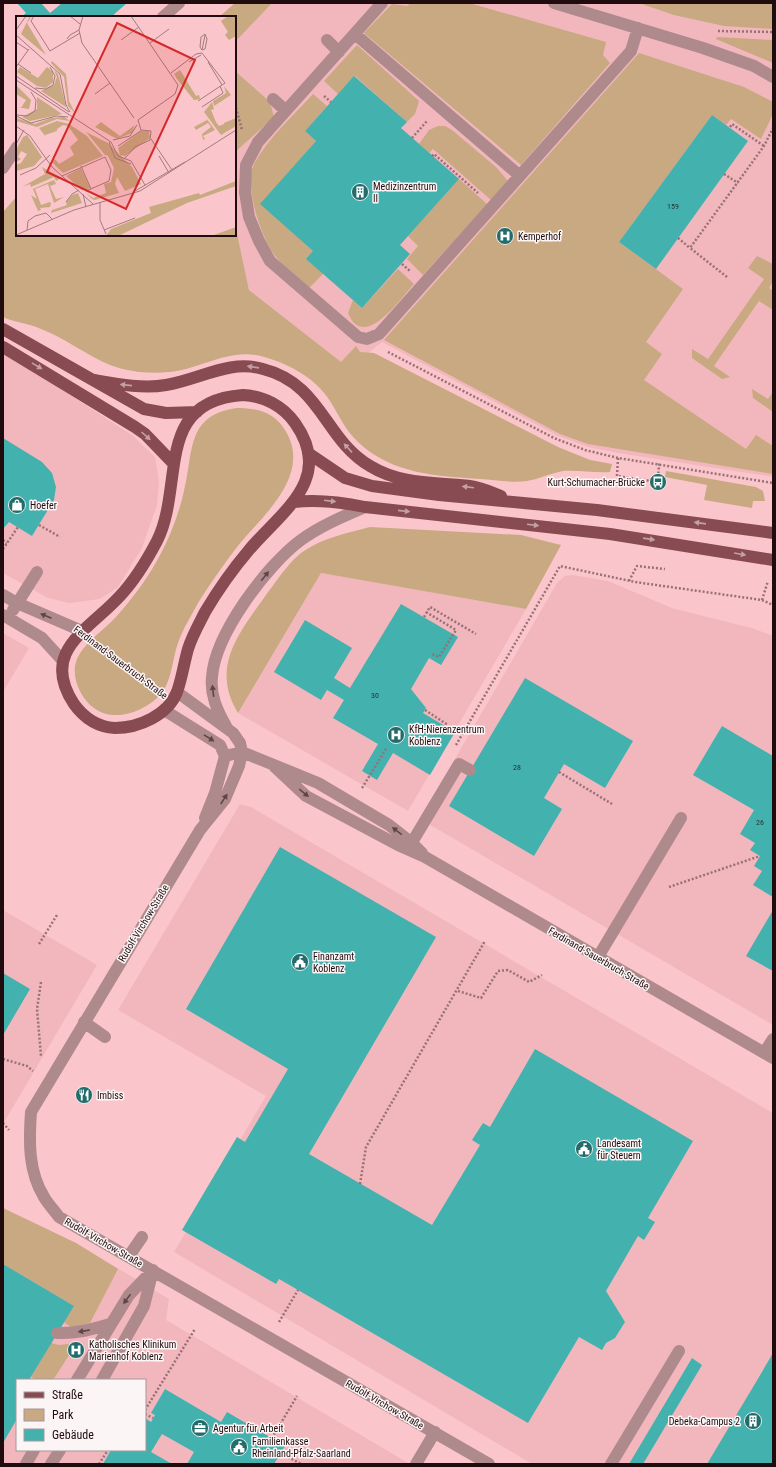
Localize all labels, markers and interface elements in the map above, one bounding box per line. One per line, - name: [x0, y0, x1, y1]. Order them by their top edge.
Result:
- inset map: [16, 16, 236, 236]
- place label: Medizinzentrum II: [373, 181, 436, 204]
- building icon: Medizinzentrum II: [350, 182, 370, 202]
- house number: 159: [667, 202, 679, 211]
- hospital icon: Kemperhof: [495, 226, 515, 246]
- place label: Kemperhof: [518, 231, 562, 242]
- one-way arrow: [31, 363, 43, 370]
- one-way arrow: [247, 364, 259, 370]
- one-way arrow: [120, 381, 132, 388]
- one-way arrow: [141, 431, 152, 440]
- one-way arrow: [344, 443, 353, 453]
- bus stop icon: Kurt-Schumacher-Brücke: [648, 472, 668, 492]
- place label: Kurt-Schumacher-Brücke: [548, 477, 645, 488]
- one-way arrow: [462, 483, 475, 490]
- shop icon: Hoefer: [7, 495, 27, 515]
- one-way arrow: [324, 498, 336, 504]
- place label: Hoefer: [30, 500, 57, 511]
- one-way arrow: [398, 508, 410, 514]
- one-way arrow: [694, 520, 706, 526]
- one-way arrow: [527, 522, 539, 528]
- one-way arrow: [643, 536, 655, 542]
- one-way arrow: [734, 551, 746, 557]
- one-way arrow: [261, 570, 270, 581]
- one-way arrow: [40, 612, 52, 618]
- street label: Ferdinand-Sauerbruch-Straße: [72, 624, 170, 701]
- one-way arrow: [210, 685, 216, 697]
- house number: 30: [371, 691, 379, 700]
- place label: KfH-Nierenzentrum Koblenz: [409, 724, 484, 747]
- hospital icon: KfH-Nierenzentrum Koblenz: [386, 725, 406, 745]
- one-way arrow: [204, 734, 214, 742]
- house number: 28: [513, 763, 521, 772]
- one-way arrow: [299, 788, 309, 797]
- one-way arrow: [220, 794, 227, 805]
- house number: 26: [756, 818, 764, 827]
- one-way arrow: [391, 827, 402, 835]
- street label: Rudolf-Virchow-Straße: [116, 882, 171, 964]
- street label: Ferdinand-Sauerbruch-Straße: [546, 925, 651, 992]
- place label: Finanzamt Koblenz: [313, 951, 354, 974]
- public building icon: Finanzamt Koblenz: [290, 952, 310, 972]
- restaurant icon: Imbiss: [74, 1085, 94, 1105]
- place label: Imbiss: [97, 1090, 124, 1101]
- place label: Landesamt für Steuern: [597, 1138, 641, 1161]
- public building icon: Landesamt für Steuern: [574, 1139, 594, 1159]
- street label: Rudolf-Virchow-Straße: [63, 1216, 145, 1269]
- one-way arrow: [123, 1293, 131, 1304]
- one-way arrow: [78, 1328, 90, 1334]
- place label: Katholisches Klinikum Marienhof Koblenz: [89, 1339, 176, 1362]
- hospital icon: Katholisches Klinikum Marienhof Koblenz: [66, 1340, 86, 1360]
- street label: Rudolf-Virchow-Straße: [344, 1378, 426, 1431]
- legend: [16, 1379, 146, 1451]
- text: Straße: [52, 1388, 83, 1402]
- text: Park: [52, 1408, 74, 1422]
- building icon: Debeka-Campus 2: [743, 1411, 763, 1431]
- place label: Debeka-Campus 2: [669, 1416, 740, 1427]
- office icon: Agentur für Arbeit: [190, 1418, 210, 1438]
- place label: Agentur für Arbeit: [213, 1423, 283, 1434]
- text: Gebäude: [52, 1428, 94, 1442]
- place label: Familienkasse Rheinland-Pfalz-Saarland: [252, 1436, 351, 1459]
- public building icon: Familienkasse Rheinland-Pfalz-Saarland: [229, 1437, 249, 1457]

